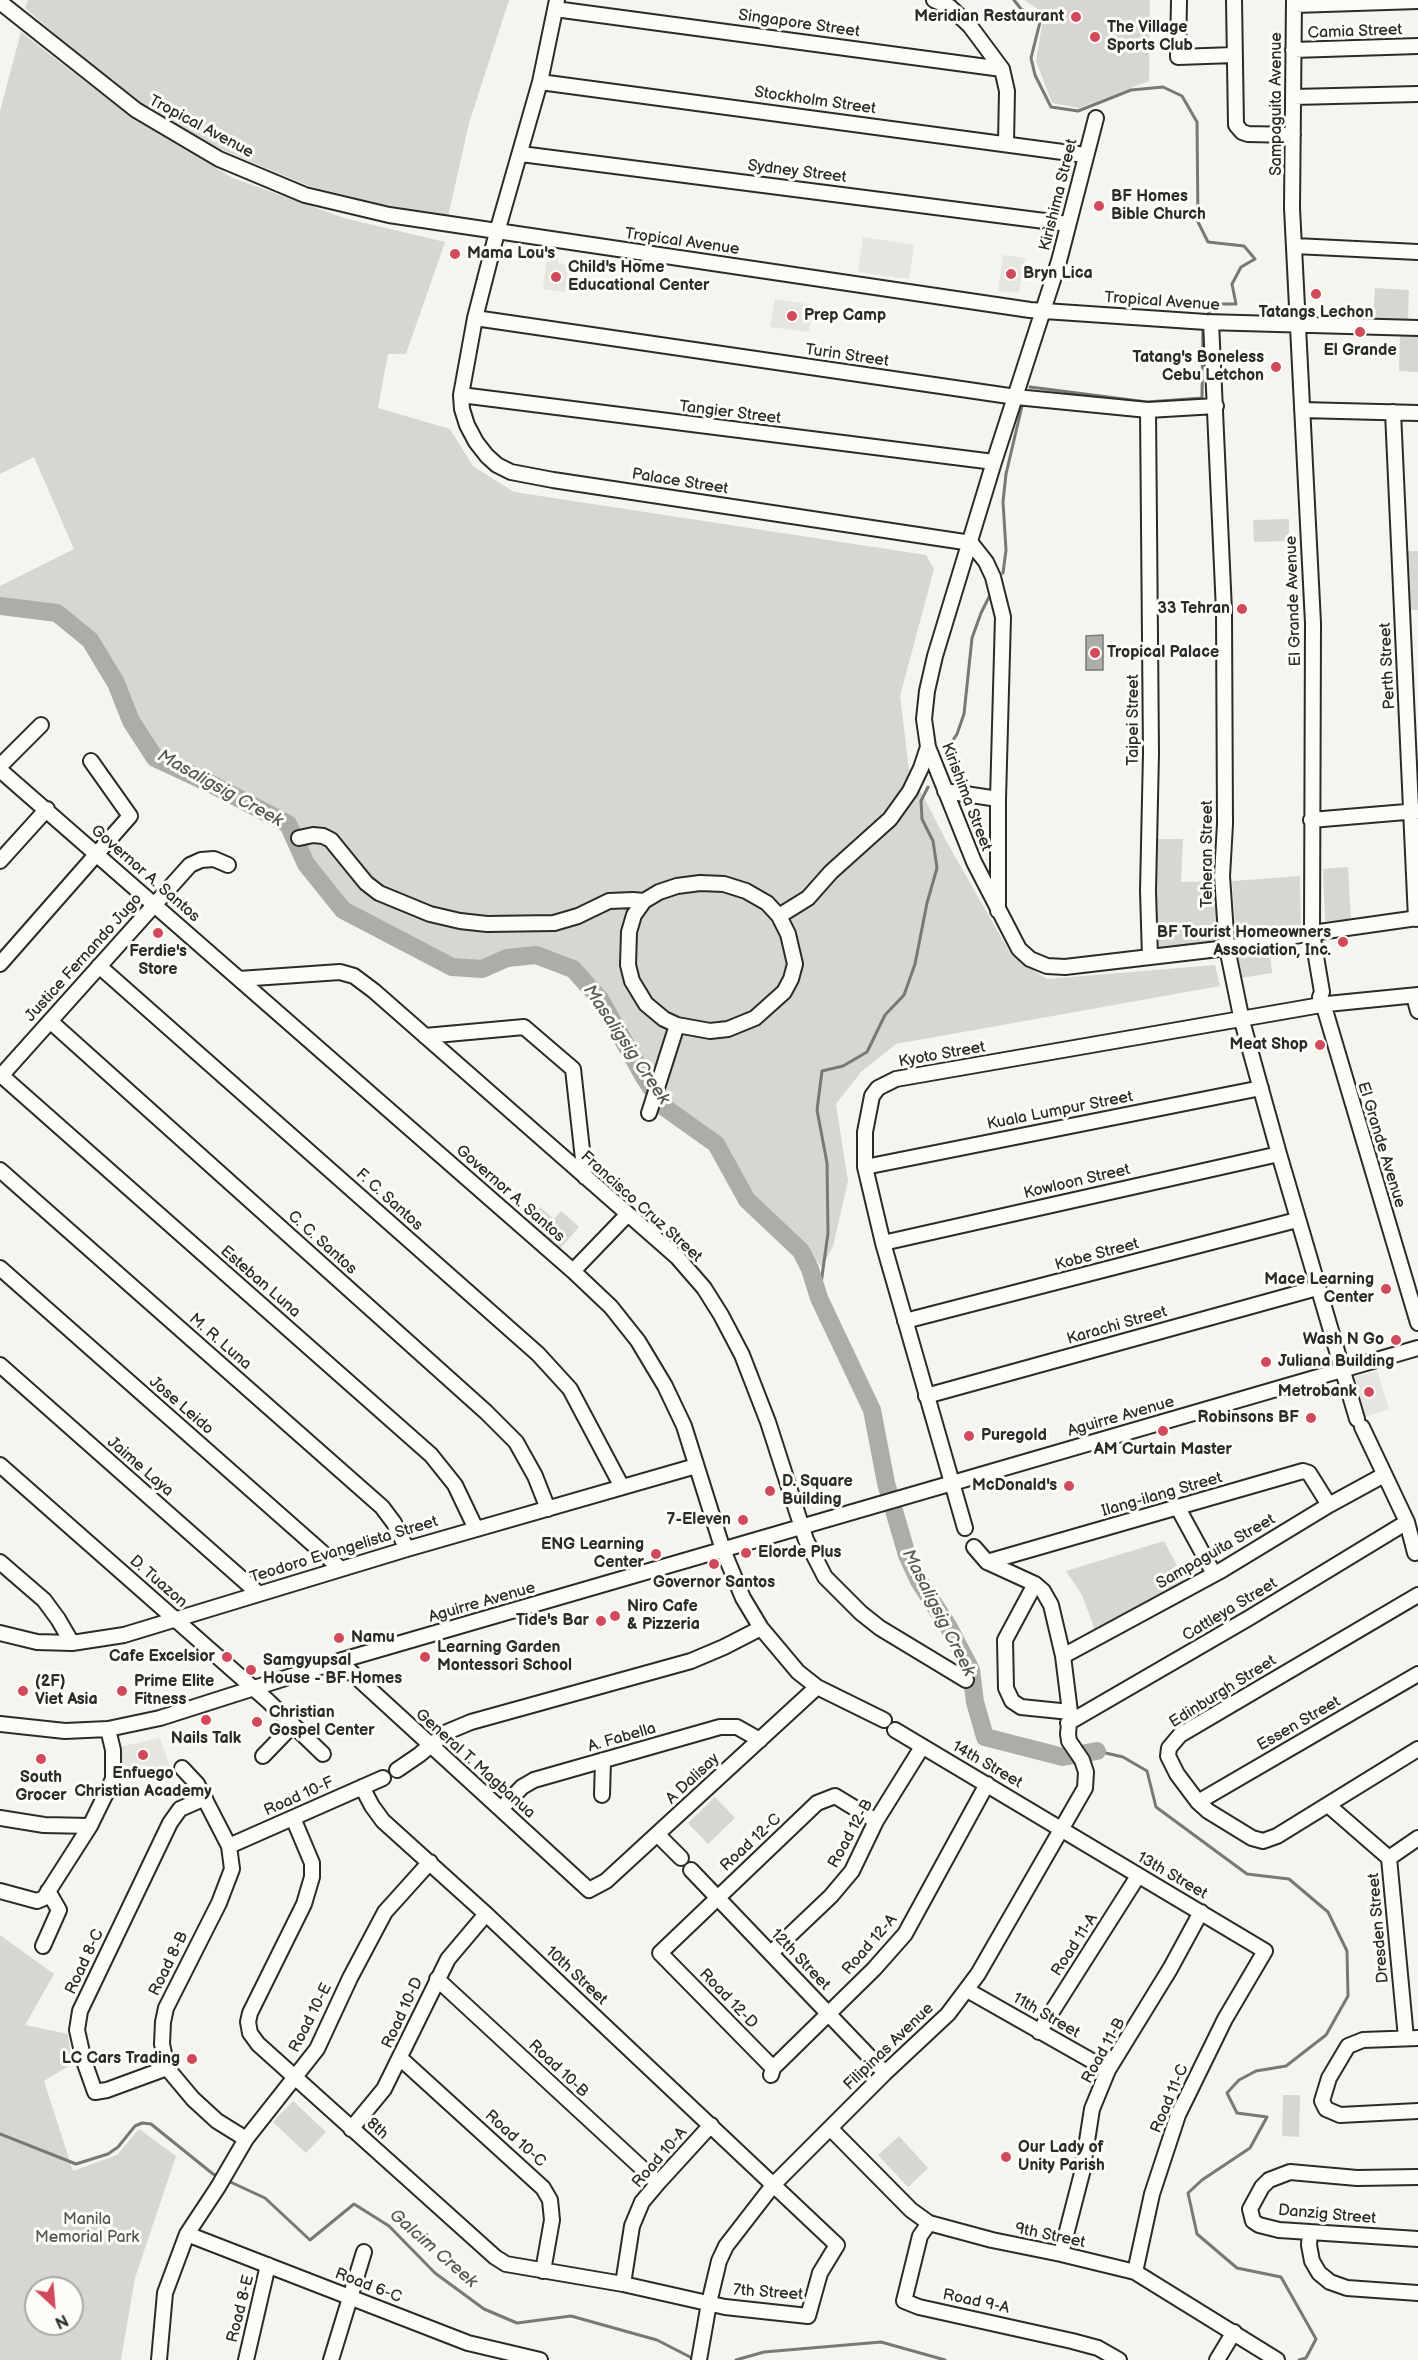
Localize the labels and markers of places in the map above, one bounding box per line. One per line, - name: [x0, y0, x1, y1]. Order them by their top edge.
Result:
- place label: Meridian Restaurant: [914, 7, 1064, 27]
- marker: Meridian Restaurant: [1069, 10, 1083, 24]
- place label: The Village Sports Club: [1107, 18, 1193, 56]
- marker: The Village Sports Club: [1088, 30, 1102, 44]
- place label: BF Homes Bible Church: [1111, 187, 1206, 225]
- marker: BF Homes Bible Church: [1092, 199, 1106, 213]
- place label: Mama Lou's: [467, 244, 555, 264]
- marker: Mama Lou's: [448, 247, 462, 261]
- place label: Child's Home Educational Center: [568, 258, 709, 296]
- place label: Bryn Lica: [1023, 264, 1093, 284]
- marker: Bryn Lica: [1004, 267, 1018, 281]
- marker: Child's Home Educational Center: [549, 270, 563, 284]
- marker: Tatangs Lechon: [1309, 287, 1323, 301]
- place label: Tatangs Lechon: [1259, 303, 1373, 323]
- place label: Prep Camp: [804, 306, 886, 326]
- marker: Prep Camp: [785, 309, 799, 323]
- marker: El Grande: [1353, 325, 1367, 339]
- place label: El Grande: [1323, 341, 1397, 361]
- place label: Tatang's Boneless Cebu Letchon: [1133, 348, 1264, 386]
- marker: Tatang's Boneless Cebu Letchon: [1269, 360, 1283, 374]
- place label: 33 Tehran: [1158, 599, 1230, 619]
- marker: 33 Tehran: [1235, 602, 1249, 616]
- place label: Tropical Palace: [1107, 643, 1219, 663]
- marker: Tropical Palace: [1088, 646, 1102, 660]
- place label: BF Tourist Homeowners Association, Inc.: [1157, 923, 1331, 961]
- marker: Ferdie's Store: [151, 926, 165, 940]
- marker: BF Tourist Homeowners Association, Inc.: [1336, 935, 1350, 949]
- place label: Ferdie's Store: [129, 942, 187, 980]
- place label: Meat Shop: [1229, 1035, 1308, 1055]
- marker: Meat Shop: [1313, 1038, 1327, 1052]
- place label: Mace Learning Center: [1264, 1270, 1374, 1308]
- marker: Mace Learning Center: [1379, 1282, 1393, 1296]
- place label: Wash N Go: [1303, 1330, 1384, 1350]
- marker: Wash N Go: [1389, 1333, 1403, 1347]
- place label: Juliana Building: [1278, 1352, 1394, 1372]
- marker: Juliana Building: [1259, 1355, 1273, 1369]
- place label: Metrobank: [1278, 1382, 1357, 1402]
- marker: Metrobank: [1362, 1385, 1376, 1399]
- place label: Robinsons BF: [1198, 1408, 1299, 1428]
- marker: Robinsons BF: [1304, 1411, 1318, 1425]
- marker: AM Curtain Master: [1156, 1424, 1170, 1438]
- place label: Puregold: [981, 1426, 1047, 1446]
- marker: Puregold: [962, 1429, 976, 1443]
- place label: AM Curtain Master: [1094, 1440, 1232, 1460]
- place label: D. Square Building: [782, 1472, 853, 1510]
- place label: McDonald's: [972, 1476, 1057, 1496]
- marker: McDonald's: [1062, 1479, 1076, 1493]
- marker: D. Square Building: [763, 1484, 777, 1498]
- place label: 7-Eleven: [667, 1510, 731, 1530]
- marker: 7-Eleven: [736, 1513, 750, 1527]
- place label: ENG Learning Center: [541, 1535, 644, 1573]
- place label: Elorde Plus: [758, 1543, 841, 1563]
- marker: Elorde Plus: [739, 1546, 753, 1560]
- marker: ENG Learning Center: [649, 1547, 663, 1561]
- marker: Governor Santos: [707, 1557, 721, 1571]
- place label: Governor Santos: [653, 1573, 775, 1593]
- place label: Niro Cafe & Pizzeria: [627, 1597, 700, 1635]
- marker: Niro Cafe & Pizzeria: [608, 1609, 622, 1623]
- place label: Tide's Bar: [516, 1611, 589, 1631]
- marker: Tide's Bar: [594, 1614, 608, 1628]
- place label: Namu: [351, 1628, 395, 1648]
- marker: Namu: [332, 1631, 346, 1645]
- place label: Learning Garden Montessori School: [437, 1638, 572, 1676]
- place label: Cafe Excelsior: [109, 1647, 215, 1667]
- marker: Cafe Excelsior: [220, 1650, 234, 1664]
- marker: Learning Garden Montessori School: [418, 1650, 432, 1664]
- place label: Samgyupsal House - BF Homes: [263, 1651, 402, 1689]
- marker: Samgyupsal House - BF Homes: [244, 1663, 258, 1677]
- place label: (2F) Viet Asia: [35, 1672, 98, 1710]
- place label: Prime Elite Fitness: [134, 1672, 214, 1710]
- marker: (2F) Viet Asia: [16, 1684, 30, 1698]
- marker: Prime Elite Fitness: [115, 1684, 129, 1698]
- place label: Christian Gospel Center: [269, 1703, 375, 1741]
- marker: Nails Talk: [199, 1713, 213, 1727]
- marker: Christian Gospel Center: [250, 1715, 264, 1729]
- place label: Nails Talk: [171, 1729, 241, 1749]
- marker: Enfuego Christian Academy: [136, 1748, 150, 1762]
- marker: South Grocer: [34, 1752, 48, 1766]
- place label: Enfuego Christian Academy: [74, 1764, 212, 1802]
- place label: South Grocer: [15, 1768, 67, 1806]
- place label: LC Cars Trading: [62, 2049, 180, 2069]
- marker: LC Cars Trading: [185, 2052, 199, 2066]
- place label: Our Lady of Unity Parish: [1018, 2138, 1105, 2176]
- marker: Our Lady of Unity Parish: [999, 2150, 1013, 2164]

